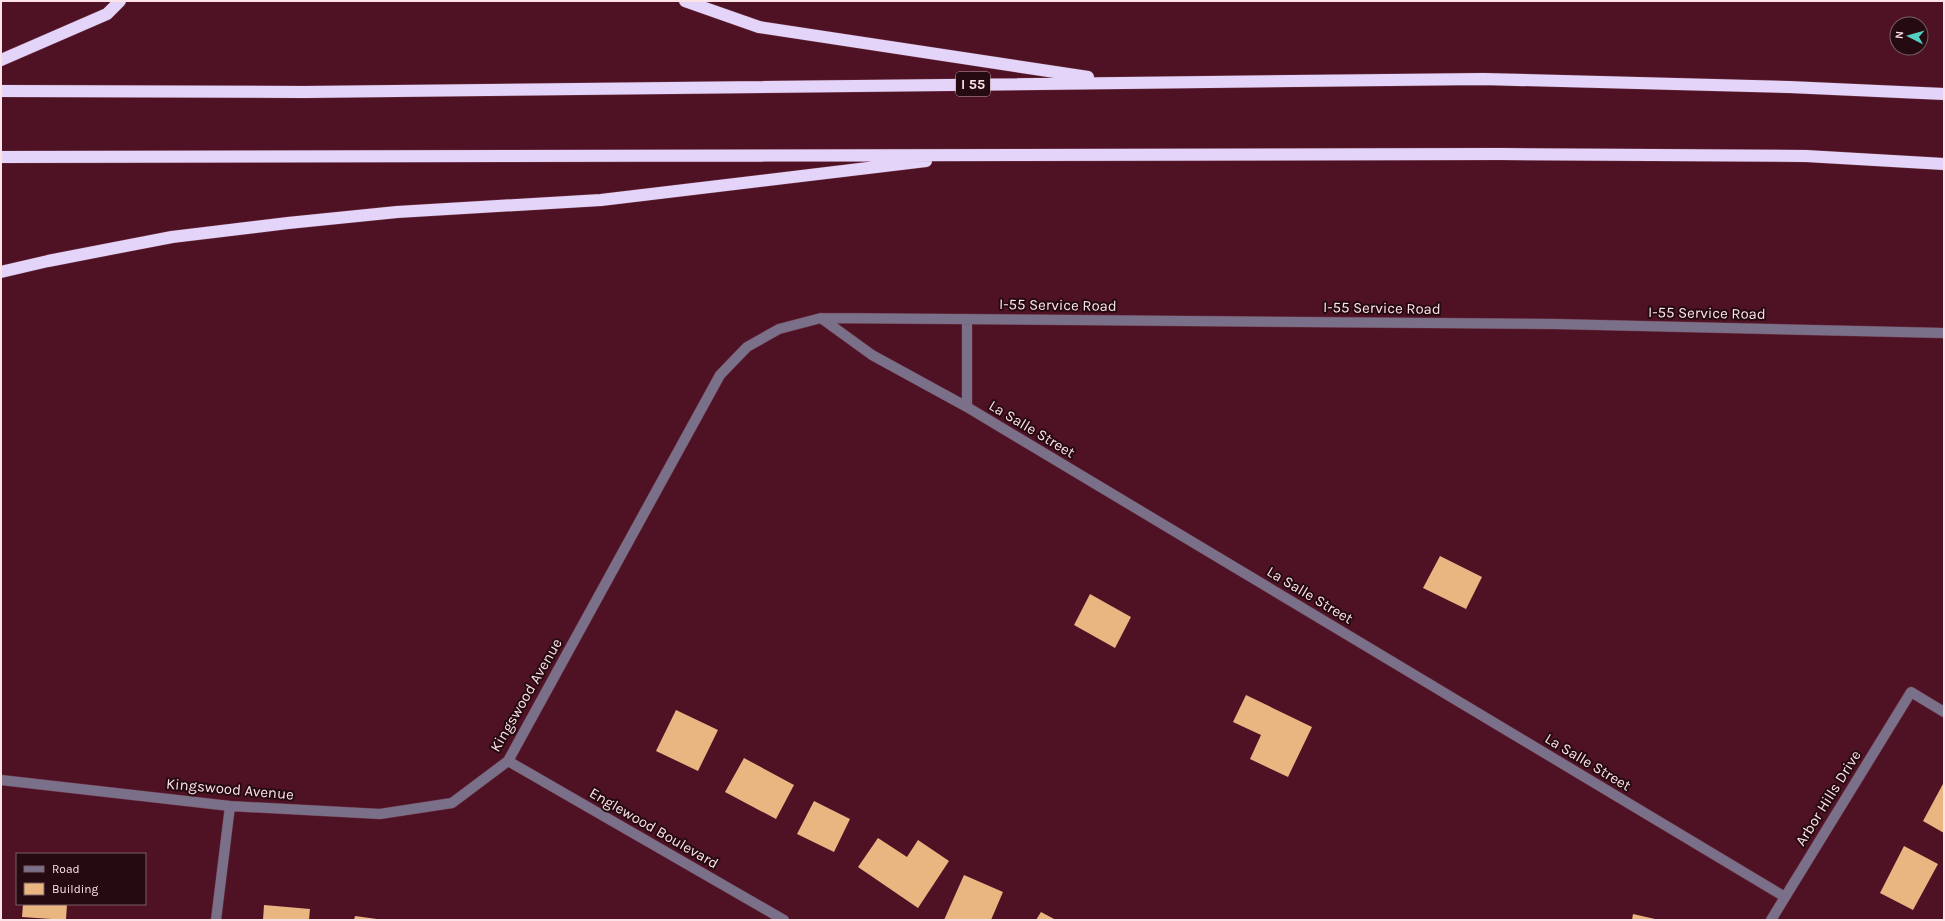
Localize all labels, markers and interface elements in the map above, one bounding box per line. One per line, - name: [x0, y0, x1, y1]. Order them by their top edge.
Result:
- north arrow: [1889, 16, 1929, 56]
- text: N: [1893, 30, 1906, 40]
- road number: I 55: [956, 72, 990, 96]
- street label: I-55 Service Road: [999, 295, 1117, 315]
- street label: I-55 Service Road: [1323, 298, 1441, 318]
- street label: I-55 Service Road: [1648, 303, 1766, 323]
- street label: La Salle Street: [986, 396, 1079, 462]
- street label: La Salle Street: [1264, 562, 1357, 628]
- street label: Kingswood Avenue: [486, 635, 566, 755]
- street label: La Salle Street: [1542, 729, 1635, 795]
- street label: Arbor Hills Drive: [1791, 747, 1865, 849]
- street label: Kingswood Avenue: [165, 774, 295, 804]
- street label: Englewood Boulevard: [586, 784, 722, 872]
- legend: [16, 853, 146, 905]
- text: Road: [52, 862, 80, 876]
- text: Building: [52, 882, 99, 896]

